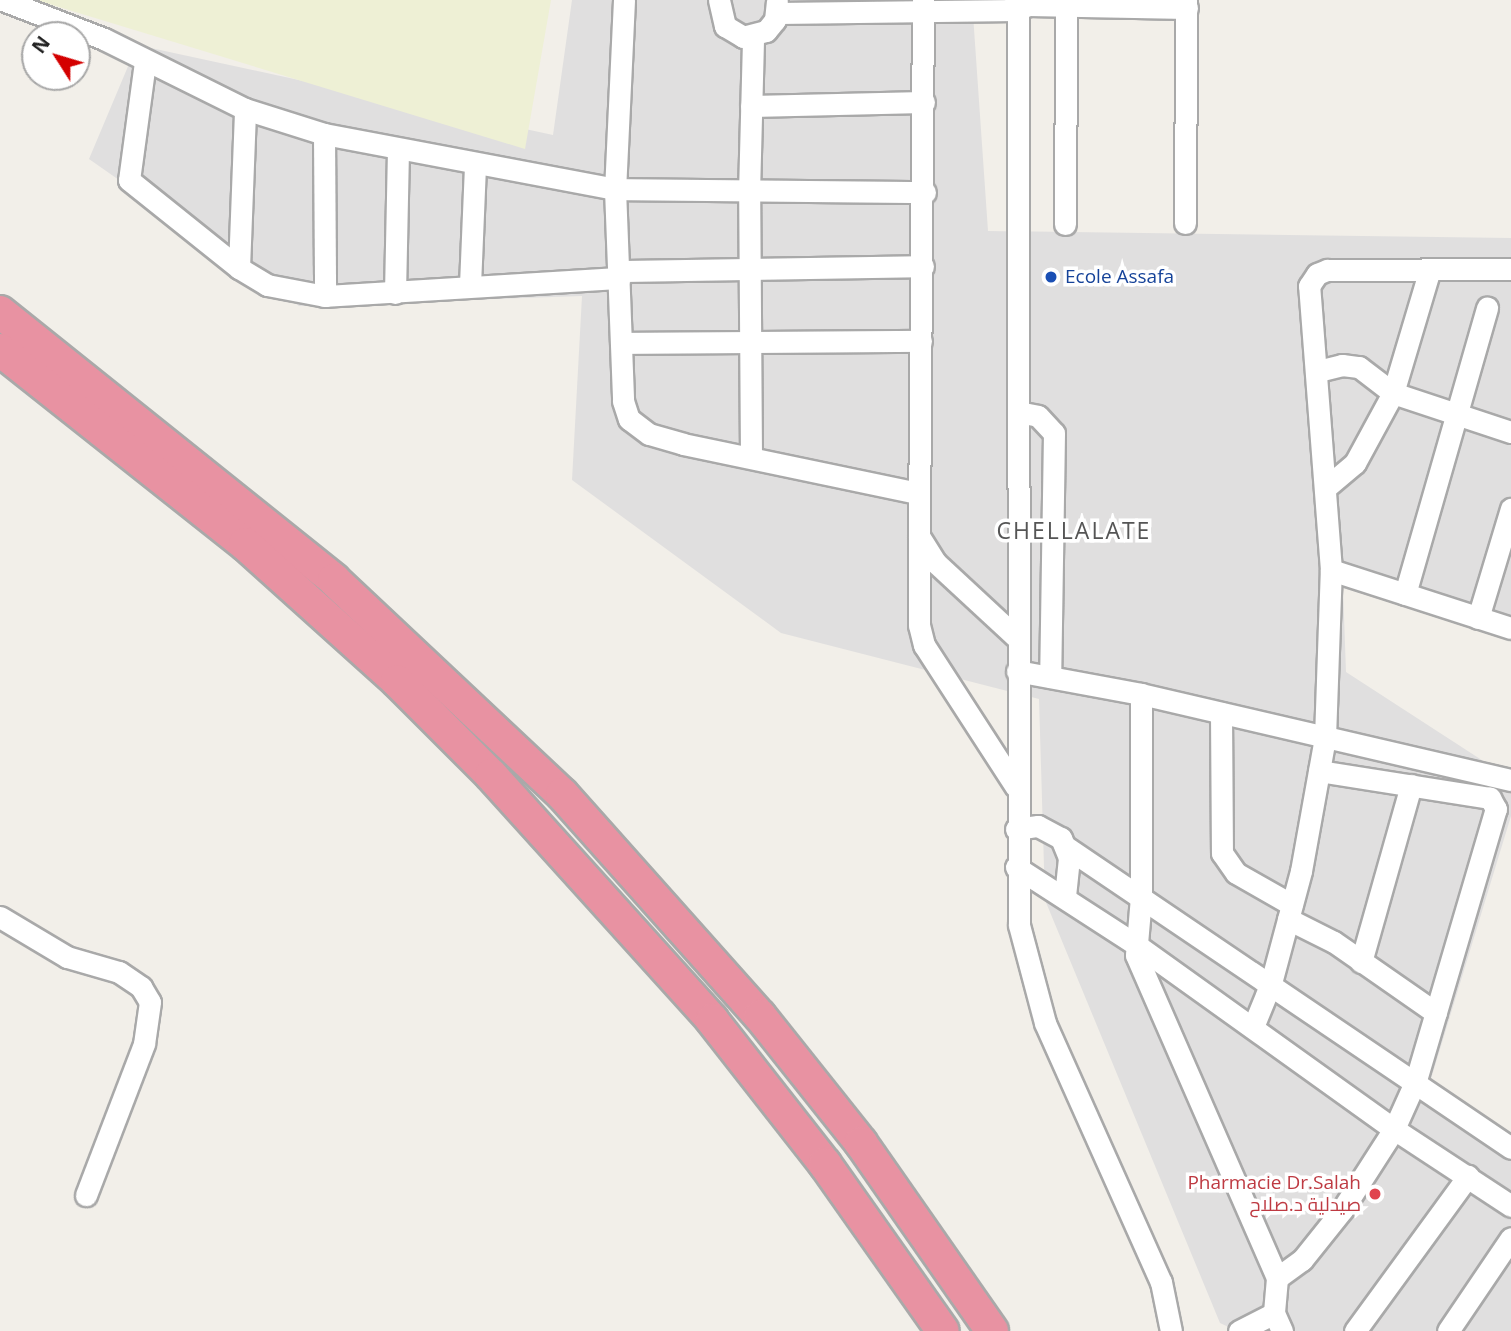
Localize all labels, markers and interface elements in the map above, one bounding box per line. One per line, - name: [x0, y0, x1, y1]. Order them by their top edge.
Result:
- north arrow: [21, 21, 91, 91]
- text: N: [26, 31, 56, 59]
- place label: Ecole Assafa: [1065, 266, 1174, 288]
- marker: Ecole Assafa: [1043, 269, 1059, 285]
- district label: CHELLALATE: [998, 516, 1150, 544]
- place label: Pharmacie Dr.Salah صيدلية د.صلاح: [1187, 1172, 1361, 1216]
- marker: Pharmacie Dr.Salah صيدلية د.صلاح: [1367, 1186, 1383, 1202]

